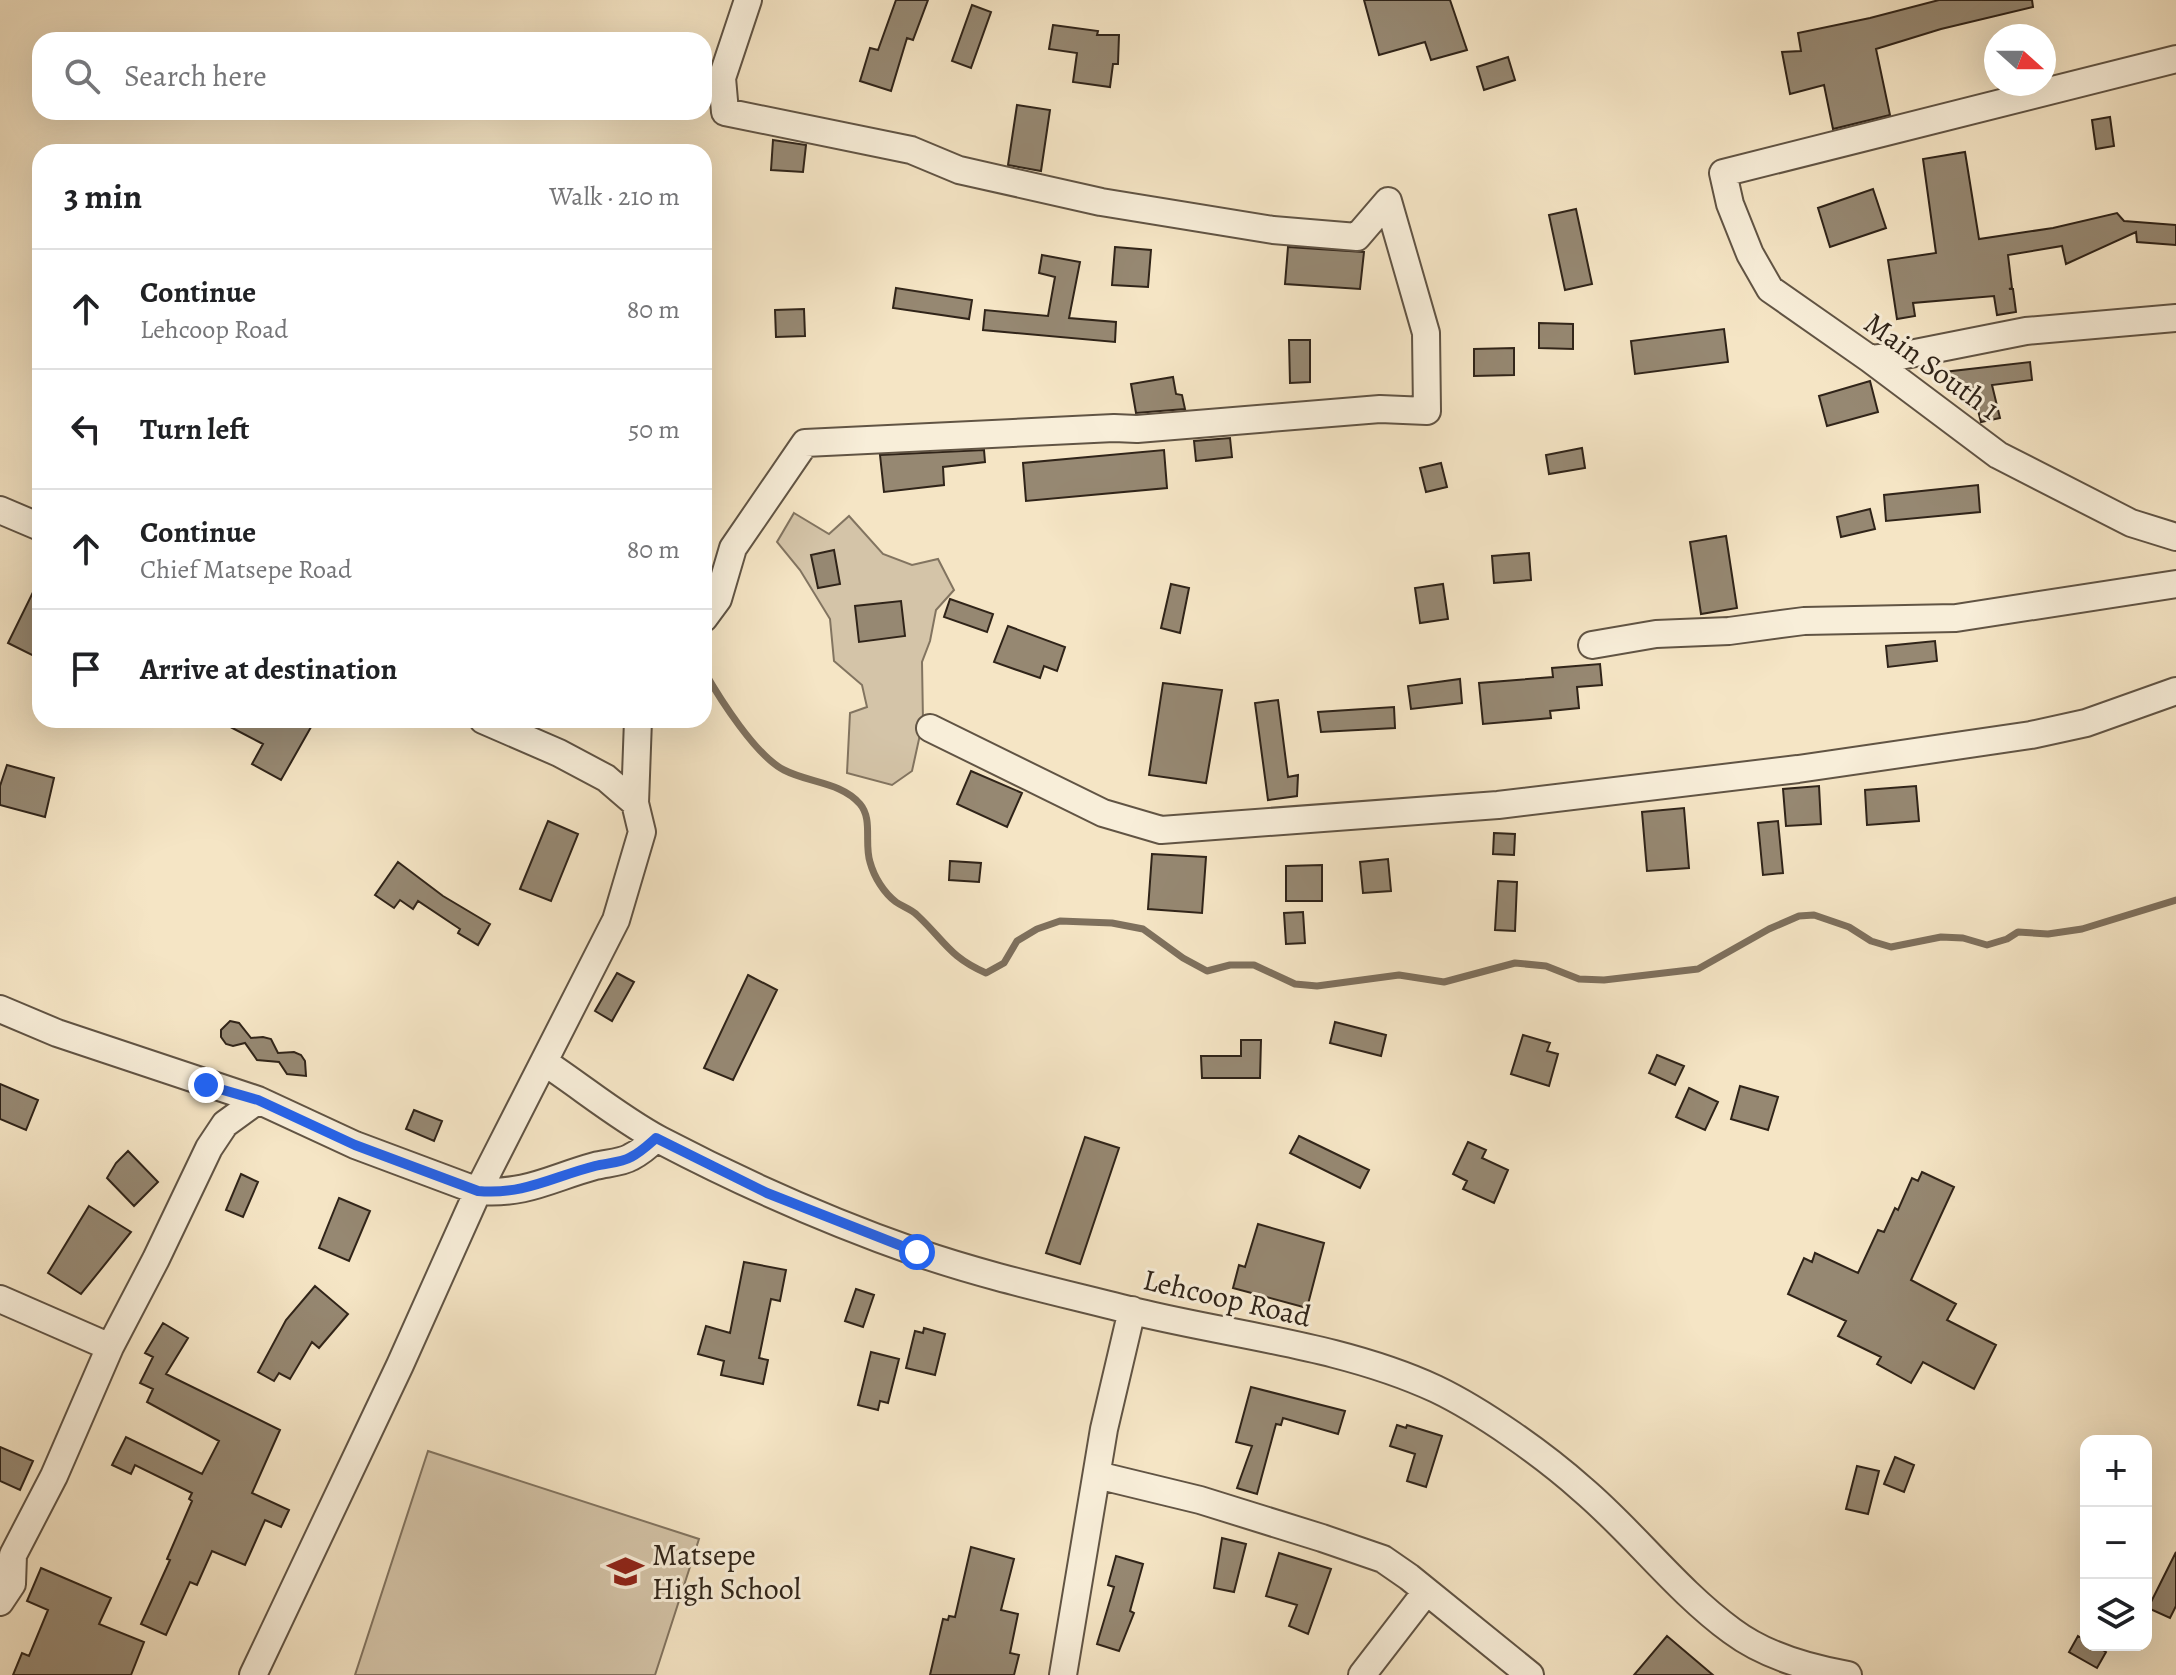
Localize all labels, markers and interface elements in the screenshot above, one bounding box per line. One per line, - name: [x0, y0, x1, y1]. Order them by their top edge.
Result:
- north arrow: [1984, 24, 2056, 96]
- search box: [32, 32, 712, 120]
- icon: search: [60, 54, 104, 98]
- text: Search here: [124, 56, 267, 96]
- text: 3 min: [64, 173, 142, 220]
- text: Walk · 210 m: [549, 179, 680, 214]
- text: Continue: [140, 272, 256, 312]
- icon: ahead: [64, 287, 108, 331]
- text: 80 m: [627, 292, 680, 327]
- street label: Main South 1: [1856, 303, 2008, 429]
- text: Lehcoop Road: [140, 312, 288, 347]
- icon: left: [64, 407, 108, 451]
- text: Turn left: [140, 409, 249, 449]
- text: 50 m: [628, 412, 680, 447]
- text: Continue: [140, 512, 256, 552]
- icon: ahead: [64, 527, 108, 571]
- text: 80 m: [627, 532, 680, 567]
- text: Chief Matsepe Road: [140, 552, 352, 587]
- icon: arrive: [64, 647, 108, 691]
- text: Arrive at destination: [140, 649, 397, 689]
- route end: [188, 1067, 224, 1103]
- route start: [899, 1234, 935, 1270]
- street label: Lehcoop Road: [1139, 1259, 1316, 1337]
- map controls: [2080, 1435, 2152, 1651]
- button: +: [2080, 1435, 2152, 1507]
- button: −: [2080, 1507, 2152, 1579]
- place label: Matsepe High School: [652, 1535, 801, 1609]
- school or university icon: Matsepe High School: [607, 1553, 645, 1591]
- button: layers: [2080, 1579, 2152, 1651]

